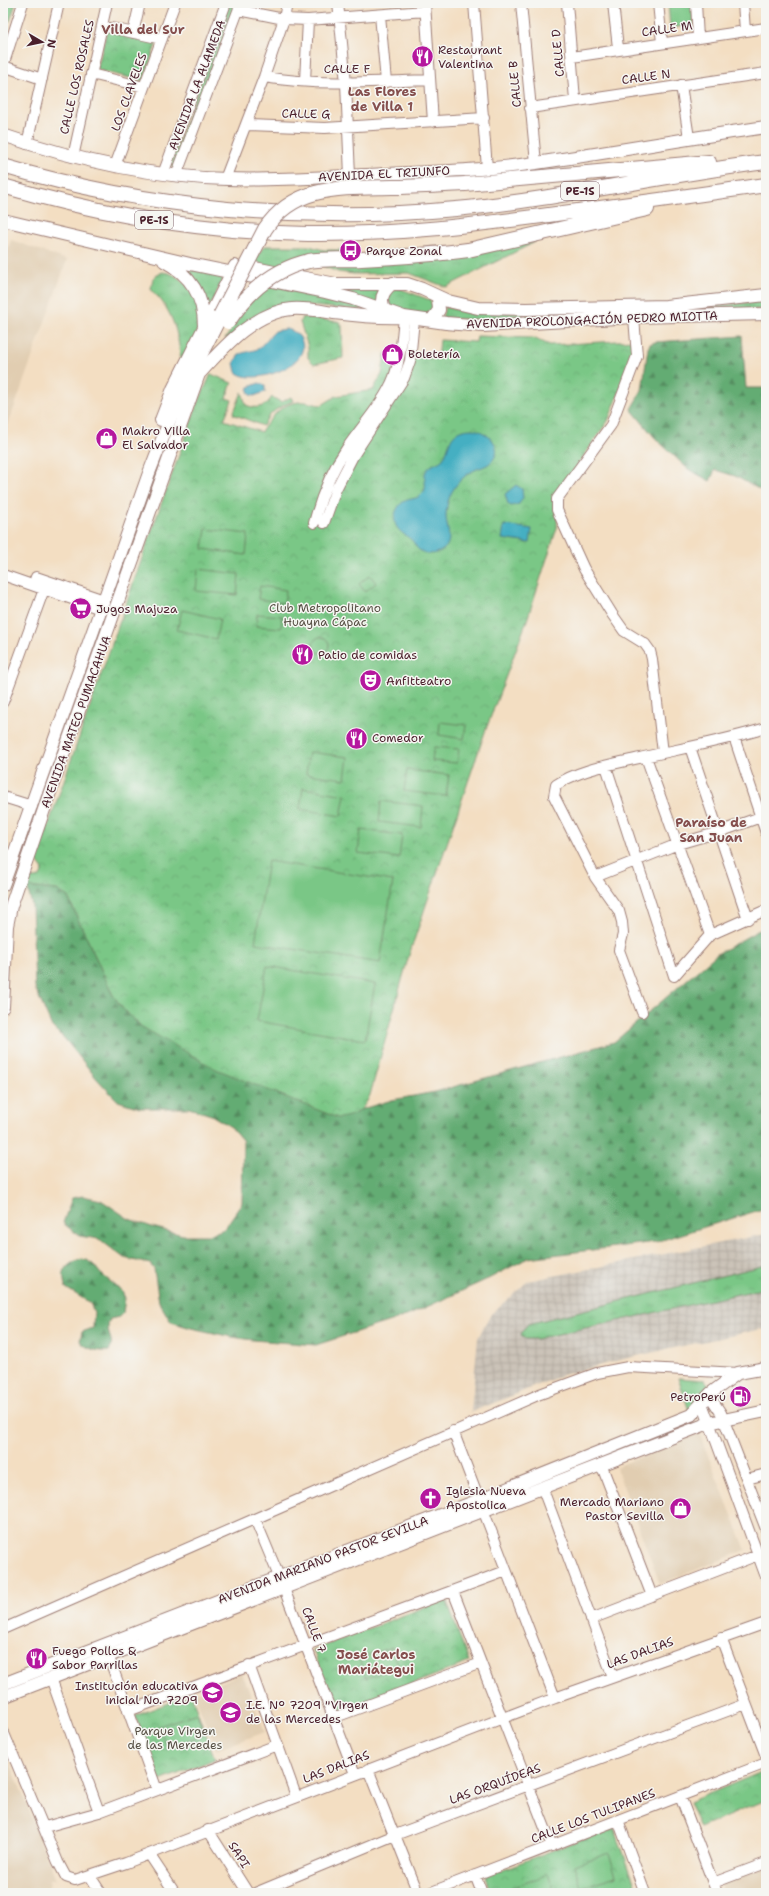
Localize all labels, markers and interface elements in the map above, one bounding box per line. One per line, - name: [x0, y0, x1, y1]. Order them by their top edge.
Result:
- street label: AVENIDA LA ALAMEDA: [165, 17, 229, 152]
- street label: CALLE M: [641, 17, 694, 40]
- street label: CALLE LOS ROSALES: [56, 18, 98, 136]
- district label: Villa del Sur: [101, 21, 185, 38]
- north arrow: [22, 22, 62, 62]
- street label: CALLE D: [548, 28, 568, 77]
- text: N: [43, 38, 59, 49]
- place label: Restaurant Valentina: [438, 42, 502, 72]
- restaurant icon: Restaurant Valentina: [409, 44, 435, 70]
- street label: LOS CLAVELES: [107, 50, 151, 133]
- street label: CALLE B: [505, 60, 525, 108]
- street label: CALLE F: [324, 61, 370, 77]
- street label: CALLE N: [621, 66, 671, 88]
- district label: Las Flores de Villa 1: [348, 83, 416, 115]
- street label: CALLE G: [281, 106, 331, 122]
- street label: AVENIDA EL TRIUNFO: [318, 163, 450, 185]
- road number: PE-1S: [561, 182, 599, 200]
- road number: PE-1S: [135, 211, 173, 229]
- bus stop icon: Parque Zonal: [337, 238, 363, 264]
- place label: Parque Zonal: [366, 243, 442, 259]
- street label: AVENIDA PROLONGACIÓN PEDRO MIOTTA: [466, 308, 718, 332]
- shop icon: Boletería: [379, 341, 405, 367]
- place label: Boletería: [408, 346, 460, 362]
- place label: Makro Villa El Salvador: [122, 423, 191, 453]
- shop icon: Makro Villa El Salvador: [93, 425, 119, 451]
- supermarket icon: Jugos Majuza: [68, 596, 94, 622]
- park label: Club Metropolitano Huayna Cápac: [269, 600, 381, 630]
- place label: Jugos Majuza: [96, 601, 178, 617]
- street label: AVENIDA MATEO PUMACAHUA: [37, 633, 115, 810]
- restaurant icon: Patio de comidas: [289, 642, 315, 668]
- place label: Patio de comidas: [318, 647, 417, 663]
- theatre icon: Anfitteatro: [357, 668, 383, 694]
- place label: Anfitteatro: [386, 673, 451, 689]
- restaurant icon: Comedor: [343, 725, 369, 751]
- place label: Comedor: [372, 730, 424, 746]
- district label: Paraíso de San Juan: [675, 814, 747, 846]
- fuel station icon: PetroPerú: [728, 1384, 754, 1410]
- place label: PetroPerú: [670, 1389, 726, 1405]
- place label: Iglesia Nueva Apostolica: [446, 1483, 527, 1513]
- church icon: Iglesia Nueva Apostolica: [418, 1485, 444, 1511]
- place label: Mercado Mariano Pastor Sevilla: [560, 1494, 665, 1524]
- shop icon: Mercado Mariano Pastor Sevilla: [667, 1496, 693, 1522]
- street label: AVENIDA MARIANO PASTOR SEVILLA: [215, 1512, 431, 1608]
- street label: CALLE 7: [298, 1605, 330, 1655]
- street label: LAS DALIAS: [604, 1633, 676, 1672]
- place label: Fuego Pollos & Sabor Parrillas: [52, 1643, 138, 1673]
- restaurant icon: Fuego Pollos & Sabor Parrillas: [23, 1645, 49, 1671]
- district label: José Carlos Mariátegui: [337, 1646, 416, 1678]
- place label: Institución educativa inicial No. 7209: [75, 1678, 199, 1708]
- school or university icon: Institución educativa inicial No. 7209: [200, 1680, 226, 1706]
- place label: I.E. N° 7209 "Virgen de las Mercedes: [246, 1697, 368, 1727]
- school or university icon: I.E. N° 7209 "Virgen de las Mercedes: [217, 1699, 243, 1725]
- park label: Parque Virgen de las Mercedes: [127, 1723, 223, 1753]
- street label: LAS DALIAS: [300, 1747, 372, 1787]
- street label: LAS ORQUÍDEAS: [447, 1760, 543, 1808]
- street label: CALLE LOS TULIPANES: [529, 1785, 658, 1847]
- street label: SAPI: [225, 1839, 254, 1872]

